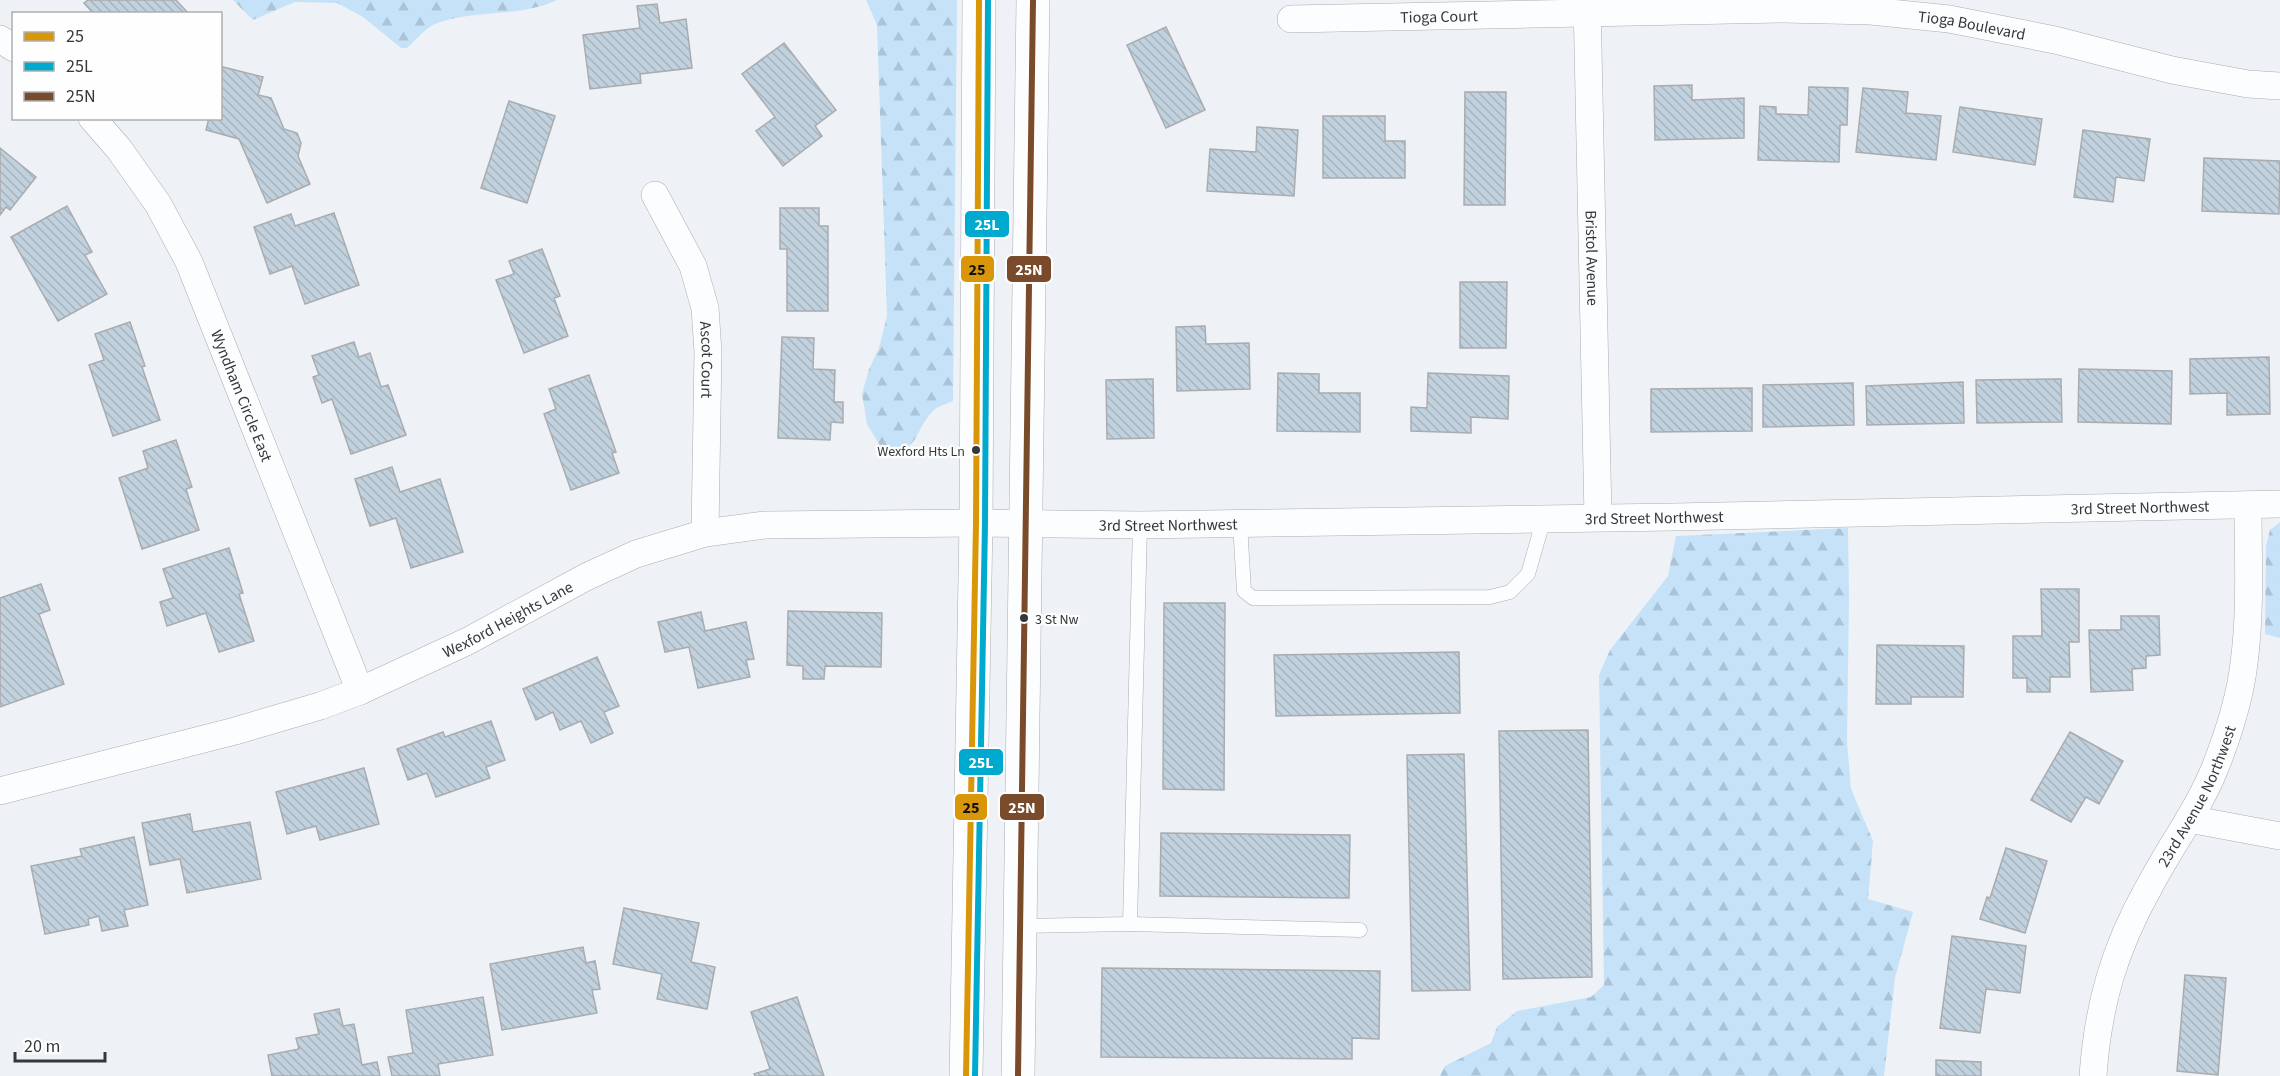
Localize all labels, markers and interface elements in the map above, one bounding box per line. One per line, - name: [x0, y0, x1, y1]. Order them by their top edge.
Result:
- street label: Tioga Court: [1400, 5, 1479, 29]
- street label: Tioga Boulevard: [1917, 6, 2027, 46]
- legend: [12, 12, 222, 120]
- text: 25: [66, 24, 84, 49]
- text: 25L: [66, 54, 93, 79]
- text: 25N: [66, 84, 96, 109]
- line badge: 25L: [964, 210, 1010, 238]
- street label: Bristol Avenue: [1579, 210, 1604, 306]
- text: 25L: [974, 214, 1000, 236]
- line badge: 25: [960, 255, 995, 283]
- line badge: 25N: [1006, 255, 1052, 283]
- text: 25: [969, 259, 985, 281]
- text: 25N: [1015, 259, 1043, 281]
- street label: Ascot Court: [694, 320, 718, 399]
- street label: Wyndham Circle East: [205, 327, 278, 466]
- place label: Wexford Hts Ln: [877, 442, 965, 462]
- marker: Wexford Hts Ln: [970, 444, 982, 456]
- street label: 3rd Street Northwest: [2070, 496, 2210, 520]
- street label: 3rd Street Northwest: [1585, 506, 1724, 530]
- street label: 3rd Street Northwest: [1099, 514, 1238, 537]
- street label: Wexford Heights Lane: [439, 576, 577, 663]
- place label: 3 St Nw: [1035, 610, 1079, 630]
- marker: 3 St Nw: [1018, 612, 1030, 624]
- street label: 23rd Avenue Northwest: [2153, 722, 2242, 871]
- line badge: 25L: [958, 748, 1004, 776]
- text: 25L: [968, 752, 994, 774]
- line badge: 25: [954, 793, 988, 821]
- line badge: 25N: [999, 793, 1045, 821]
- text: 25: [963, 797, 979, 819]
- text: 25N: [1008, 797, 1036, 819]
- scale bar: [15, 1025, 105, 1063]
- text: 20 m: [24, 1034, 60, 1059]

